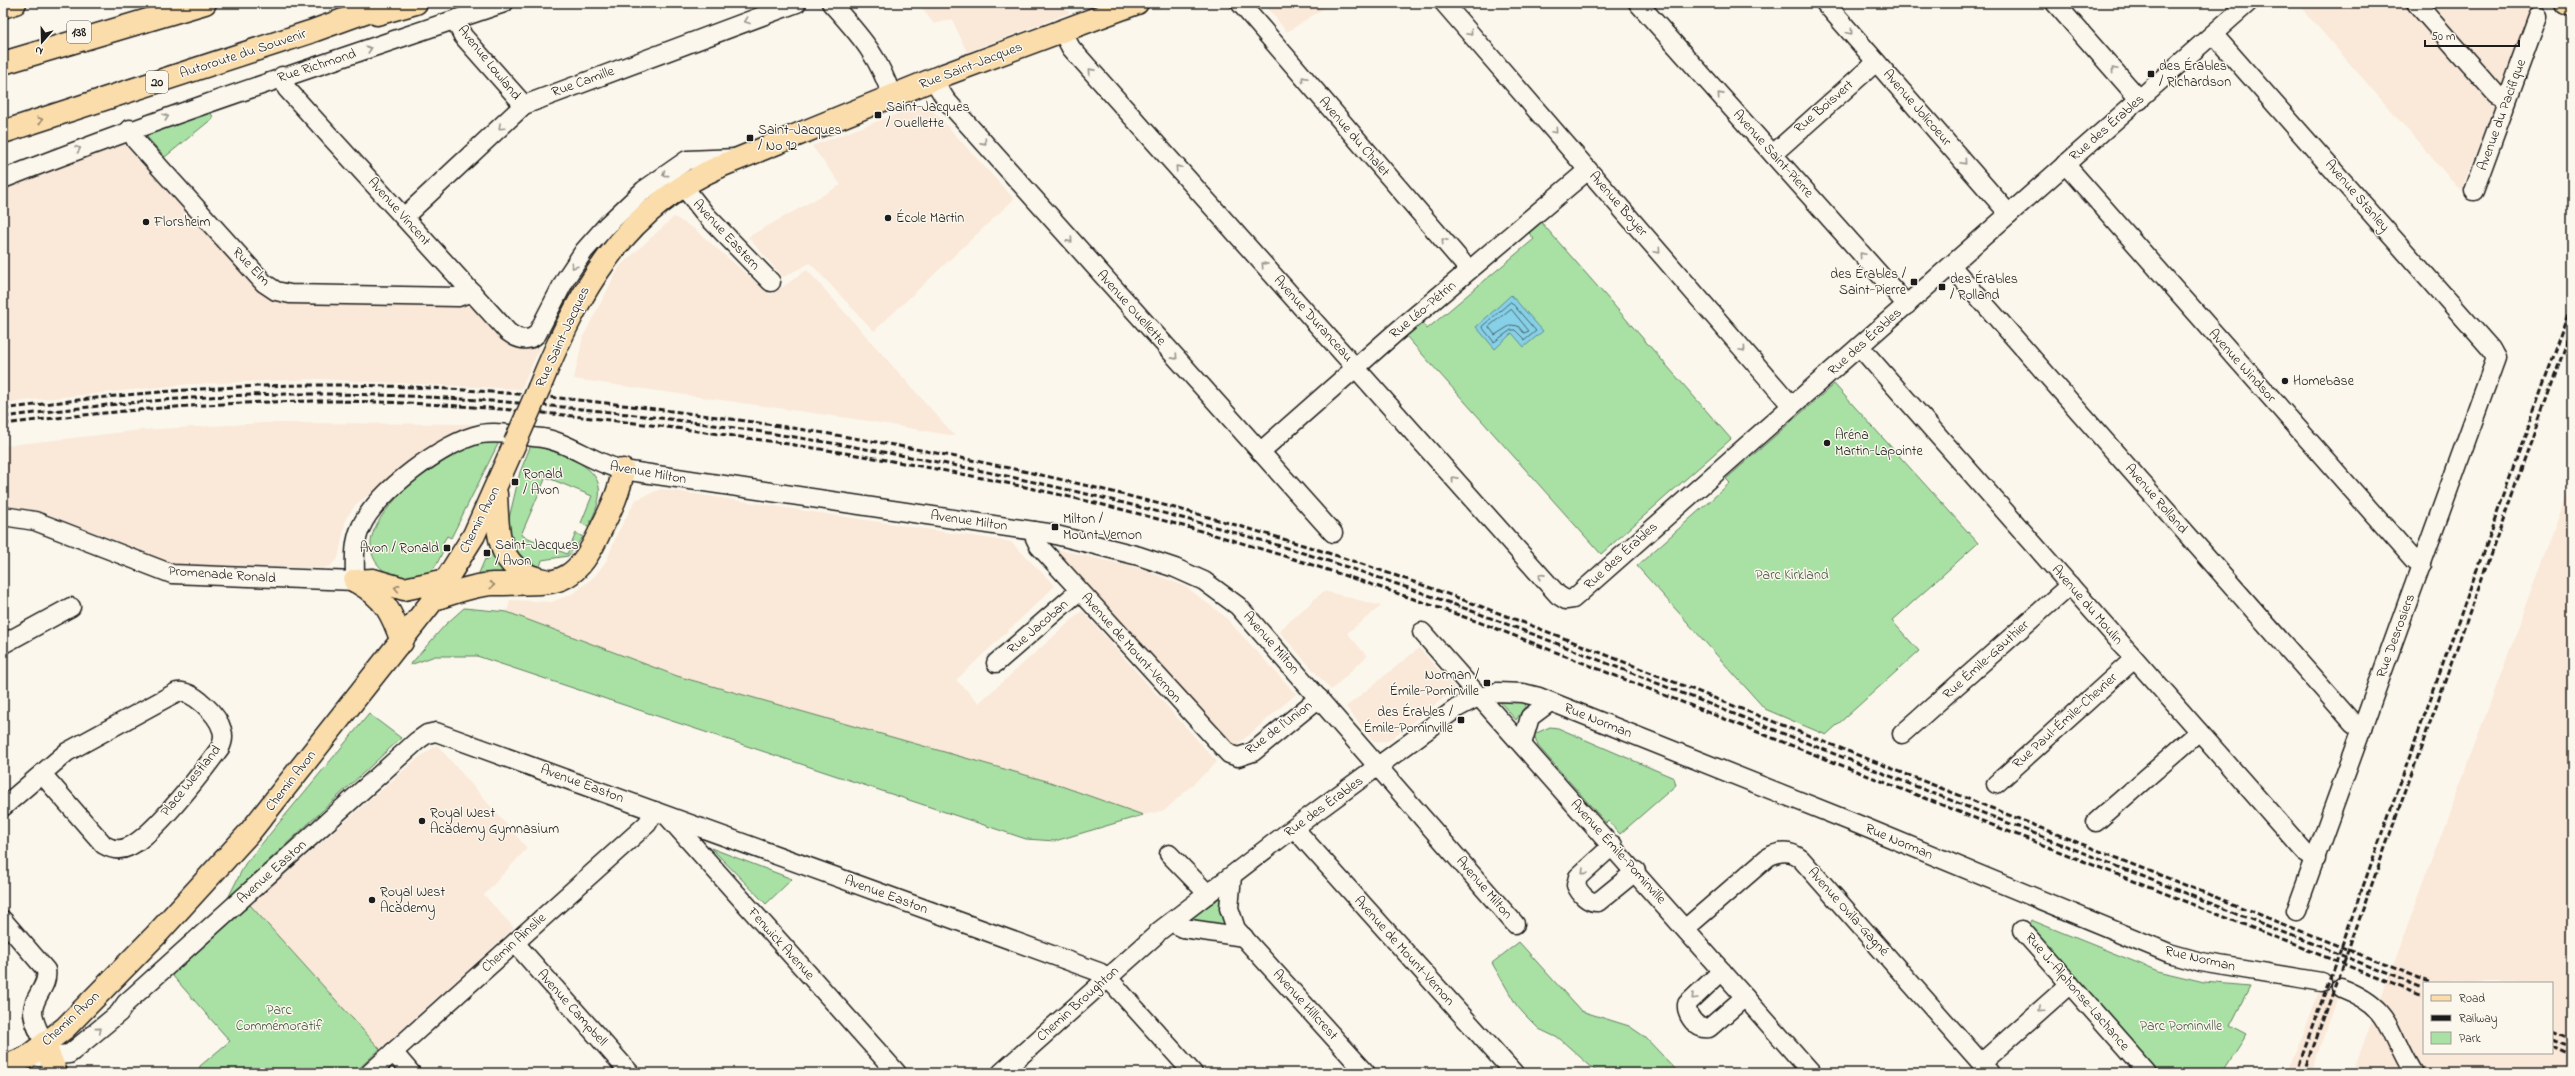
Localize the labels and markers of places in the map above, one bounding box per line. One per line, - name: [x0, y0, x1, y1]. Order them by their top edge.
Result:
- place label: des Érables / Richardson: [2159, 56, 2231, 93]
- marker: des Érables / Richardson: [2146, 69, 2156, 79]
- place label: Saint-Jacques / Ouellette: [886, 97, 970, 134]
- marker: Saint-Jacques / Ouellette: [873, 110, 883, 120]
- place label: Saint-Jacques / No 92: [758, 120, 842, 157]
- marker: Saint-Jacques / No 92: [745, 133, 755, 143]
- place label: École Martin: [896, 208, 964, 229]
- place label: Florsheim: [153, 212, 211, 233]
- marker: École Martin: [883, 213, 893, 223]
- marker: Florsheim: [141, 217, 151, 227]
- place label: des Érables / Saint-Pierre: [1830, 264, 1907, 301]
- place label: des Érables / Rolland: [1950, 269, 2018, 306]
- marker: des Érables / Saint-Pierre: [1909, 277, 1919, 287]
- marker: des Érables / Rolland: [1937, 282, 1947, 292]
- place label: Homebase: [2293, 371, 2355, 392]
- marker: Homebase: [2280, 376, 2290, 386]
- place label: Aréna Martin-Lapointe: [1835, 425, 1924, 462]
- marker: Aréna Martin-Lapointe: [1822, 438, 1832, 448]
- place label: Ronald / Avon: [523, 464, 563, 501]
- marker: Ronald / Avon: [510, 477, 520, 487]
- place label: Milton / Mount-Vernon: [1063, 509, 1142, 546]
- marker: Milton / Mount-Vernon: [1050, 522, 1060, 532]
- place label: Saint-Jacques / Avon: [495, 535, 579, 572]
- place label: Avon / Ronald: [360, 538, 439, 559]
- marker: Avon / Ronald: [442, 543, 452, 553]
- marker: Saint-Jacques / Avon: [482, 548, 492, 558]
- place label: Norman / Émile-Pominville: [1390, 665, 1480, 702]
- marker: Norman / Émile-Pominville: [1482, 678, 1492, 688]
- place label: des Érables / Émile-Pominville: [1364, 702, 1454, 739]
- marker: des Érables / Émile-Pominville: [1456, 715, 1466, 725]
- place label: Royal West Academy Gymnasium: [430, 803, 559, 841]
- marker: Royal West Academy Gymnasium: [417, 816, 427, 826]
- place label: Royal West Academy: [380, 882, 445, 920]
- marker: Royal West Academy: [367, 895, 377, 905]

